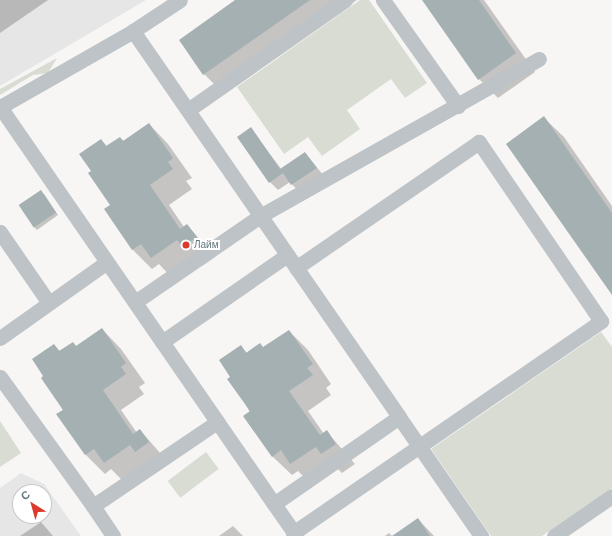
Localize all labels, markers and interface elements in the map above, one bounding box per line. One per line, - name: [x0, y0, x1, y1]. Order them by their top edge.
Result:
- place label: Лайм: [194, 239, 219, 251]
- marker: Лайм: [181, 240, 191, 250]
- north arrow: [12, 484, 52, 524]
- text: С: [19, 488, 32, 502]

